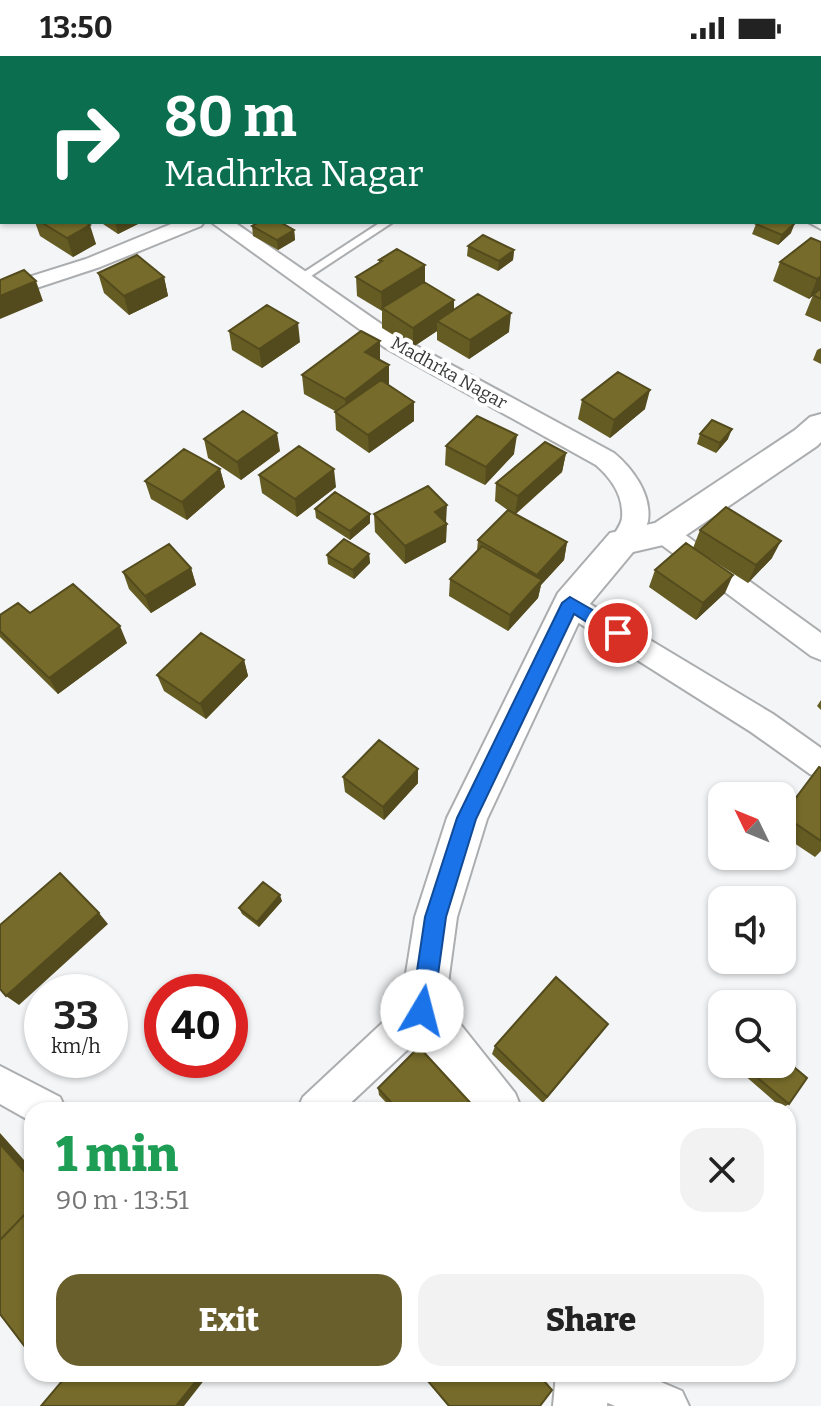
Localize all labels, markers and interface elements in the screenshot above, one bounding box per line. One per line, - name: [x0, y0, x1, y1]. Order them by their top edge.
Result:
- text: 13:50: [40, 10, 113, 46]
- text: 80 m: [164, 84, 297, 151]
- icon: right: [32, 88, 136, 192]
- text: Madhrka Nagar: [164, 152, 423, 196]
- street label: Madhrka Nagar: [387, 332, 511, 414]
- pin: [584, 599, 652, 667]
- icon: arrive: [596, 611, 640, 655]
- north arrow: [708, 782, 796, 870]
- map controls: [708, 782, 796, 1078]
- button: sound: [708, 886, 796, 974]
- position arrow: [380, 969, 464, 1053]
- speed limit sign: 40: [144, 974, 248, 1078]
- button: search: [708, 990, 796, 1078]
- text: 33: [53, 992, 99, 1040]
- text: km/h: [51, 1034, 101, 1058]
- text: 1 min: [56, 1126, 178, 1184]
- button: close: [680, 1128, 764, 1212]
- text: 90 m · 13:51: [56, 1185, 189, 1216]
- button: Exit: [56, 1274, 402, 1366]
- button: Share: [418, 1274, 764, 1366]

